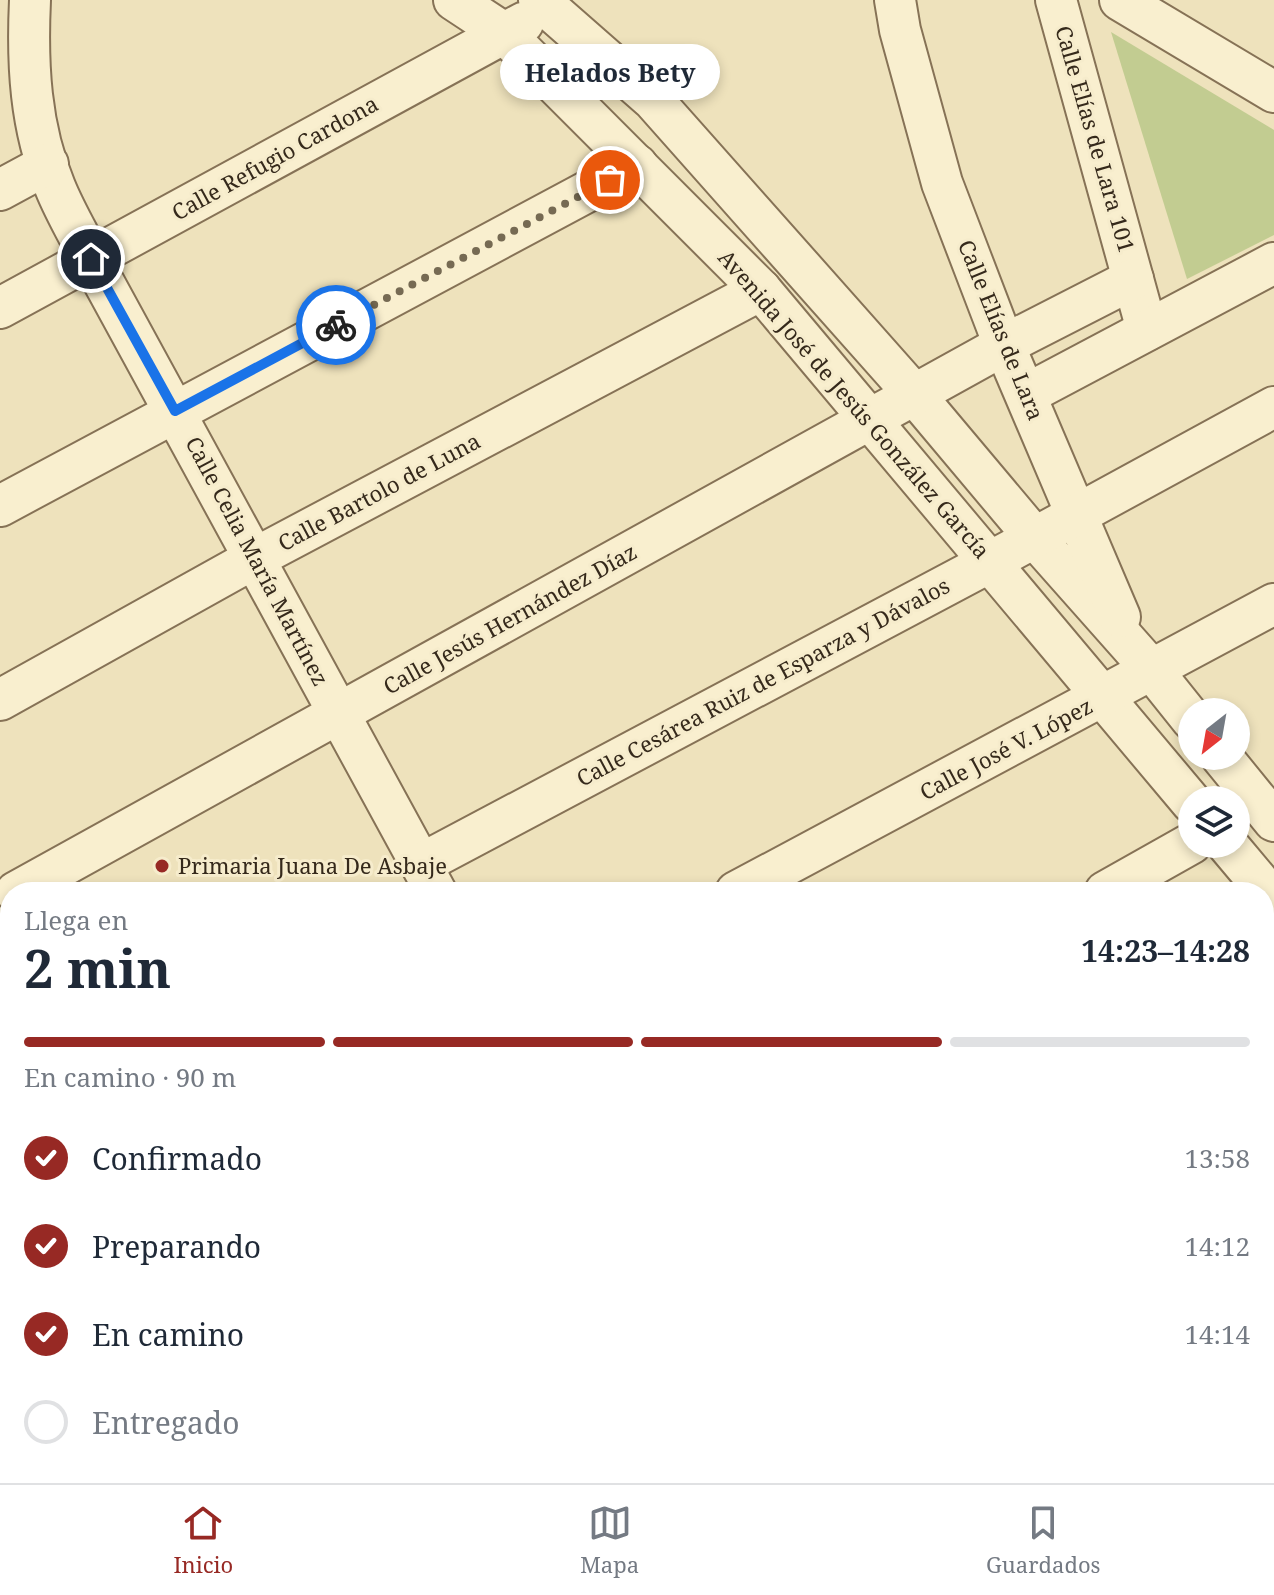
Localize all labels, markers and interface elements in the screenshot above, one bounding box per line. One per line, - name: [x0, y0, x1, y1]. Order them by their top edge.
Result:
- street label: Calle Elías de Lara 101: [1049, 22, 1143, 256]
- callout: Helados Bety: [500, 44, 720, 100]
- text: Helados Bety: [525, 54, 695, 90]
- street label: Calle Refugio Cardona: [166, 88, 383, 226]
- pin: [576, 146, 644, 214]
- icon: bag: [588, 158, 632, 202]
- pin: [57, 225, 125, 293]
- street label: Calle Elías de Lara: [952, 235, 1052, 424]
- icon: home: [69, 237, 113, 281]
- street label: Avenida José de Jesús González García: [712, 243, 997, 564]
- courier: [296, 285, 376, 365]
- icon: bike: [314, 303, 358, 347]
- street label: Calle Bartolo de Luna: [272, 425, 485, 557]
- street label: Calle Celia María Martínez: [179, 431, 336, 690]
- street label: Calle Jesús Hernández Díaz: [377, 536, 642, 700]
- street label: Calle Cesárea Ruiz de Esparza y Dávalos: [571, 570, 954, 793]
- street label: Calle José V. López: [914, 690, 1097, 806]
- north arrow: [1178, 698, 1250, 770]
- map controls: [1178, 698, 1250, 858]
- button: layers: [1178, 786, 1250, 858]
- place label: Primaria Juana De Asbaje: [178, 850, 447, 880]
- marker: Primaria Juana De Asbaje: [153, 857, 171, 875]
- text: Llega en: [24, 902, 128, 938]
- text: 14:23–14:28: [1081, 930, 1250, 971]
- text: 2 min: [24, 932, 171, 1003]
- text: En camino · 90 m: [24, 1059, 236, 1095]
- icon: check: [24, 1136, 68, 1180]
- text: Confirmado: [92, 1138, 262, 1179]
- text: 13:58: [1184, 1140, 1250, 1176]
- icon: check: [24, 1224, 68, 1268]
- text: Preparando: [92, 1226, 261, 1267]
- text: 14:12: [1184, 1228, 1250, 1264]
- icon: check: [24, 1312, 68, 1356]
- text: En camino: [92, 1314, 244, 1355]
- text: 14:14: [1184, 1316, 1250, 1352]
- text: Entregado: [92, 1402, 240, 1443]
- tab: Inicio: [173, 1501, 233, 1579]
- tab: Mapa: [580, 1501, 639, 1579]
- tab: Guardados: [986, 1501, 1101, 1579]

